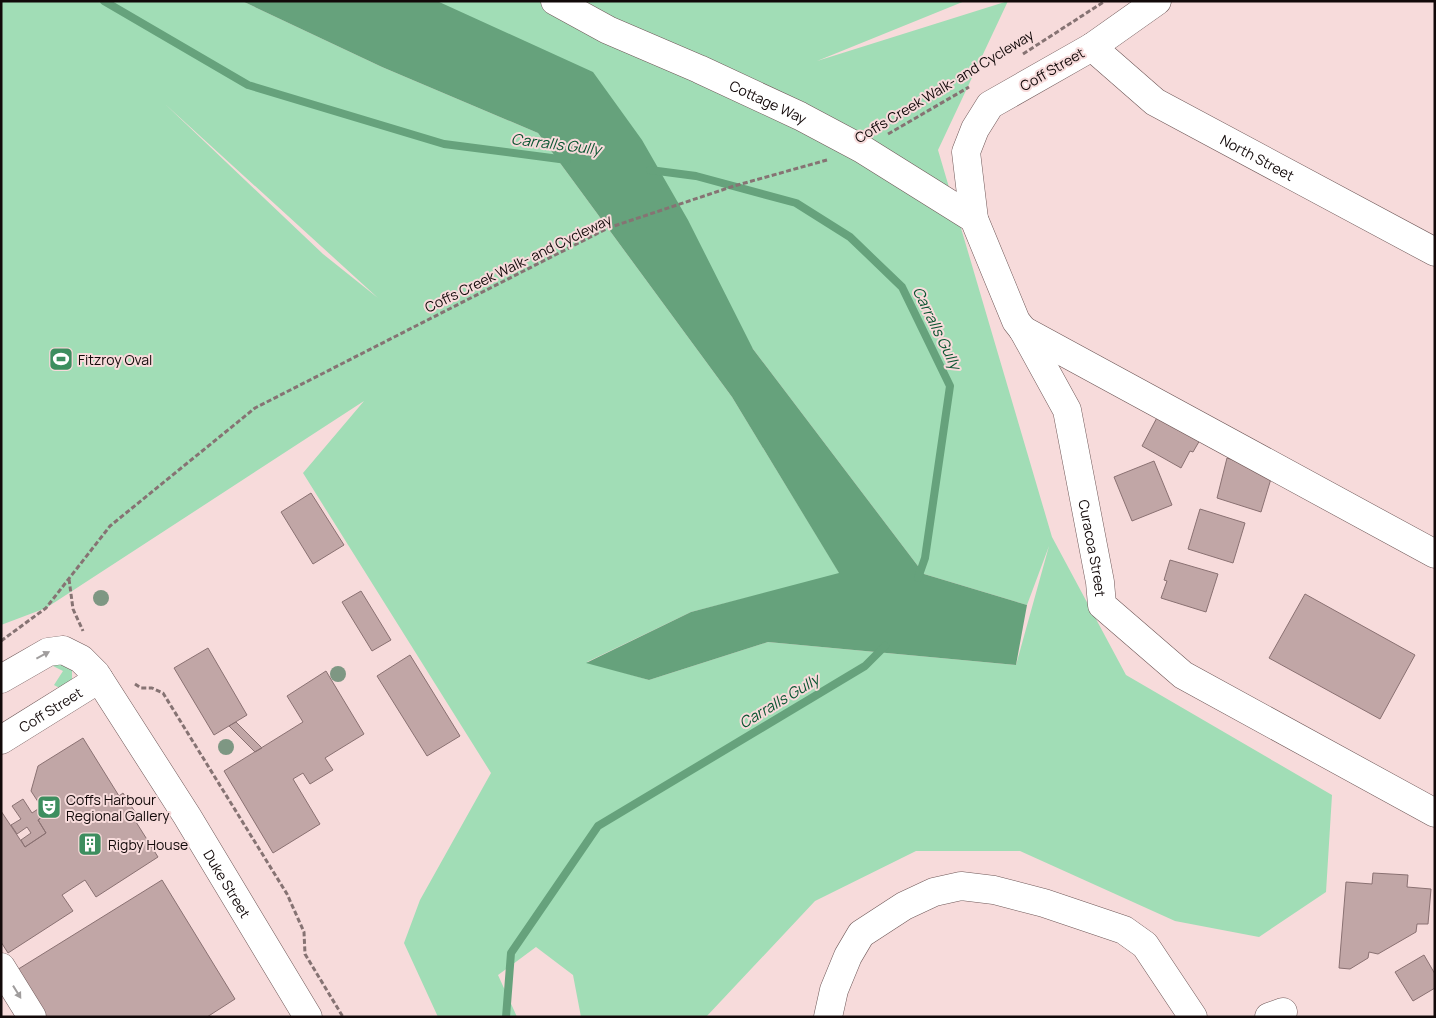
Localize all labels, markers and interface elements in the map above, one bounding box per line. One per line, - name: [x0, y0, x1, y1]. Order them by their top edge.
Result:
- street label: Coffs Creek Walk- and Cycleway: [851, 25, 1037, 147]
- street label: Coff Street: [1016, 43, 1088, 95]
- street label: Cottage Way: [727, 75, 811, 128]
- water label: Carralls Gully: [510, 128, 604, 160]
- street label: North Street: [1217, 129, 1298, 185]
- street label: Coffs Creek Walk- and Cycleway: [421, 209, 615, 317]
- water label: Carralls Gully: [908, 283, 967, 375]
- sports icon: Fitzroy Oval: [48, 346, 74, 372]
- place label: Fitzroy Oval: [78, 350, 152, 369]
- street label: Curacoa Street: [1075, 498, 1111, 598]
- one-way arrow: [36, 651, 51, 659]
- water label: Carralls Gully: [735, 668, 825, 733]
- street label: Coff Street: [15, 682, 86, 736]
- place label: Coffs Harbour Regional Gallery: [66, 790, 170, 825]
- theatre icon: Coffs Harbour Regional Gallery: [36, 794, 62, 820]
- building icon: Rigby House: [77, 831, 103, 857]
- place label: Rigby House: [108, 835, 188, 854]
- street label: Duke Street: [200, 846, 256, 921]
- one-way arrow: [12, 985, 21, 998]

